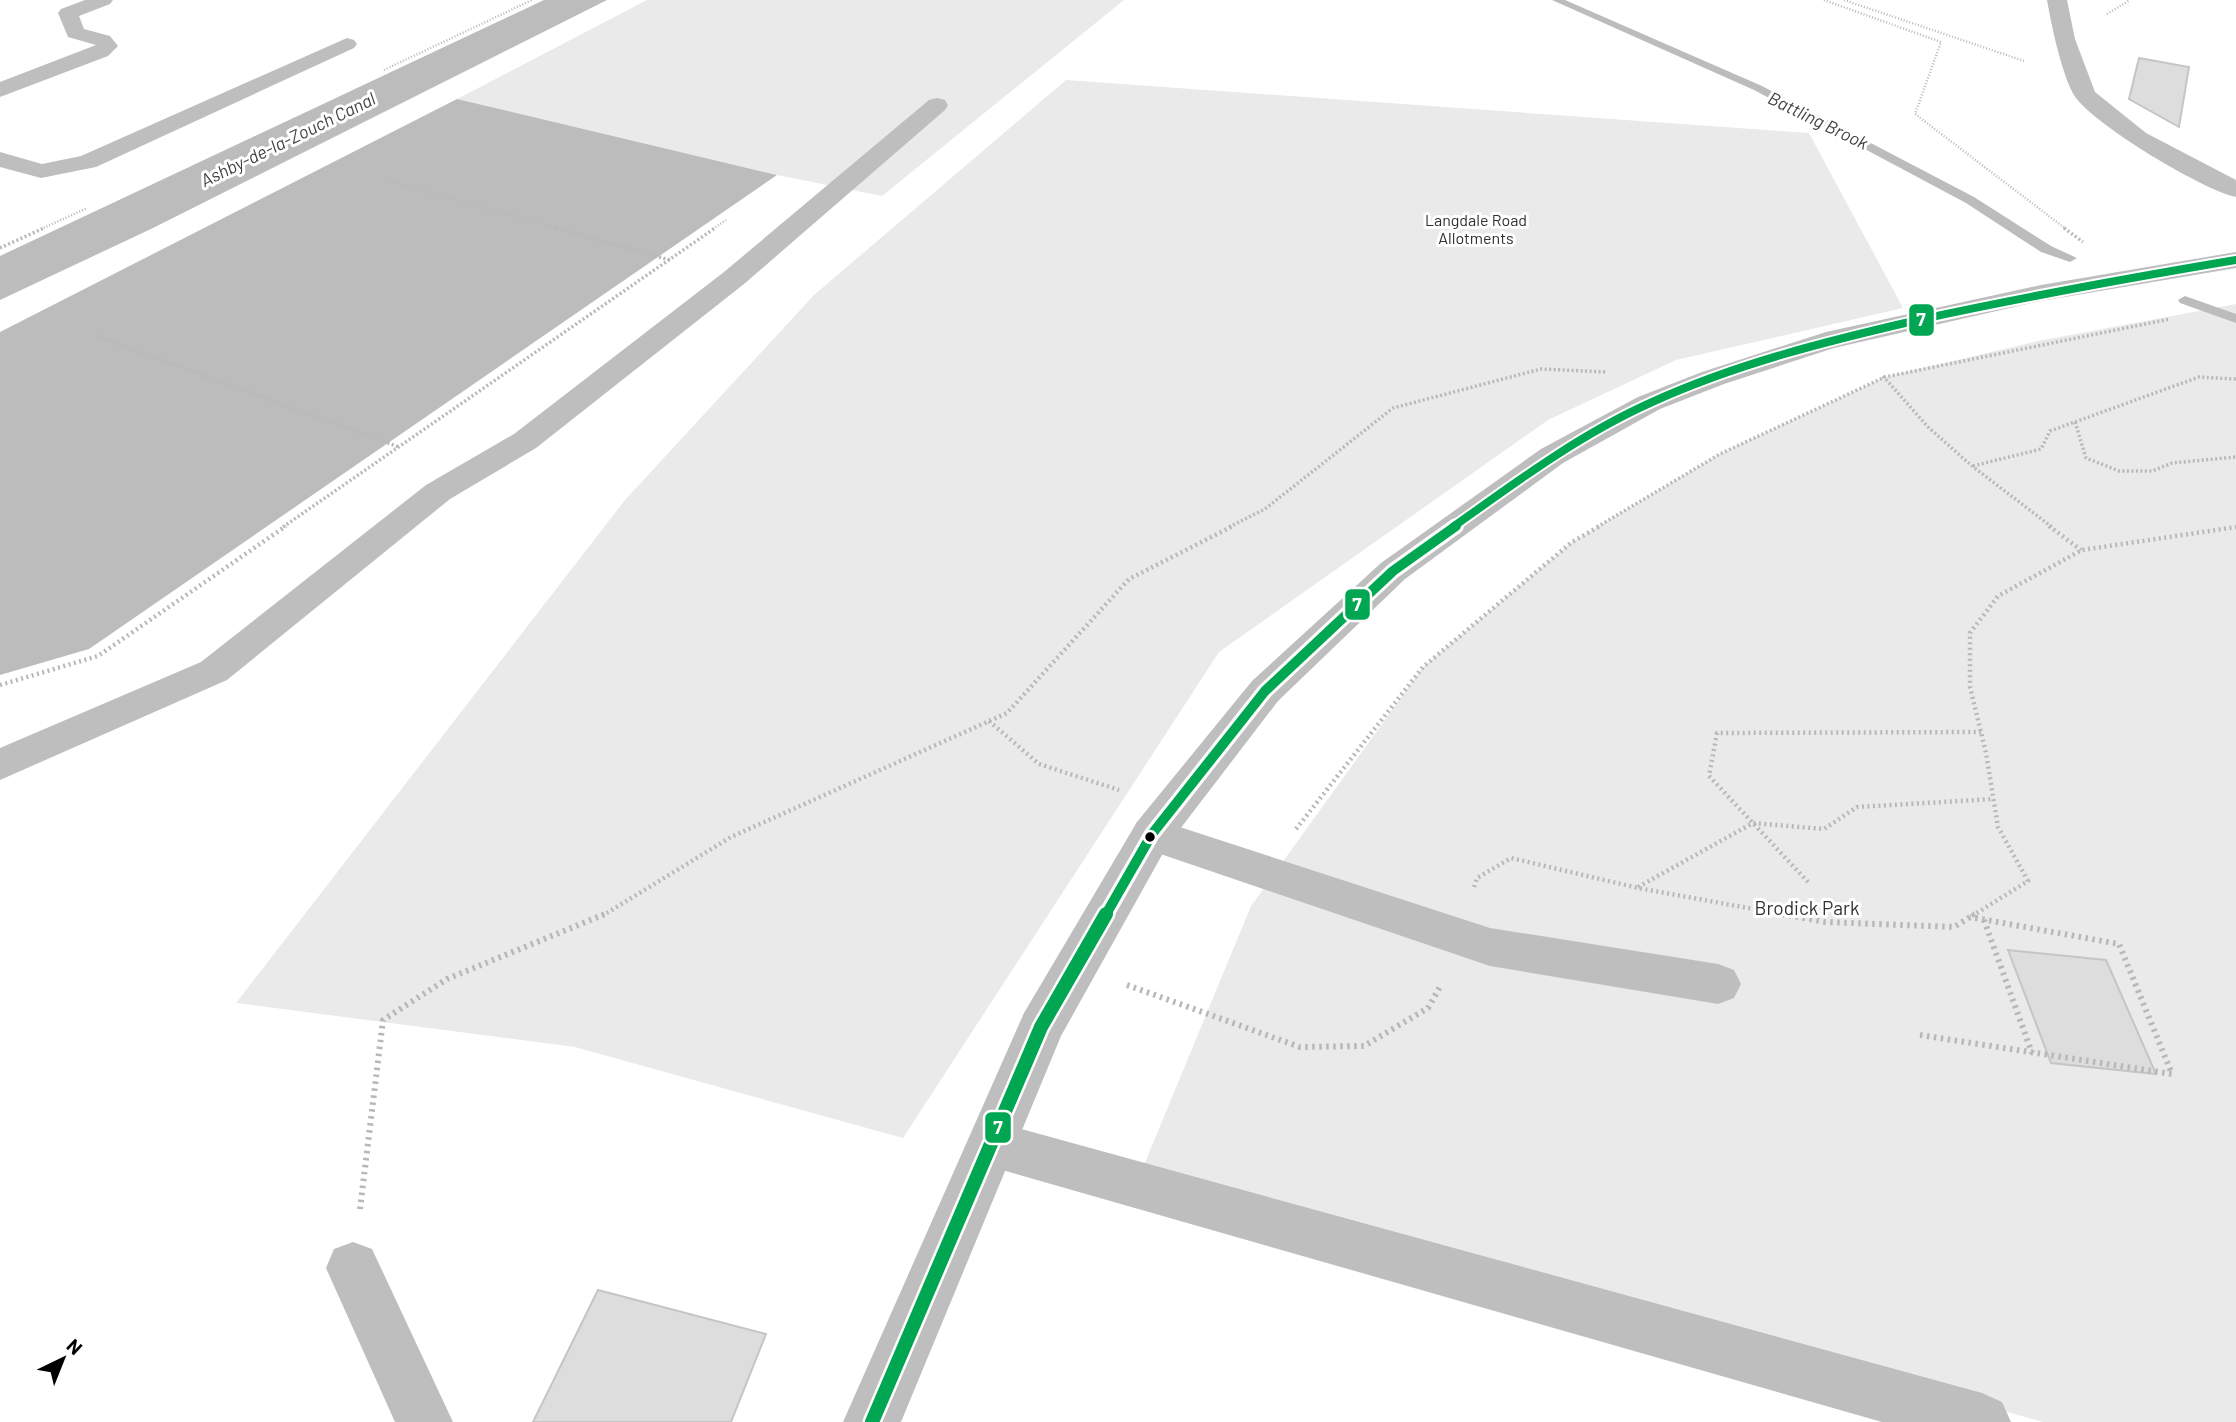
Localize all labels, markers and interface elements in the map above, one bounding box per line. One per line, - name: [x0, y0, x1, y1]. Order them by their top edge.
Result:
- water label: Battling Brook: [1765, 86, 1872, 154]
- water label: Ashby-de-la-Zouch Canal: [197, 87, 379, 191]
- park label: Langdale Road Allotments: [1425, 210, 1527, 247]
- line badge: 7: [1908, 303, 1935, 337]
- text: 7: [1916, 307, 1926, 330]
- line badge: 7: [1344, 588, 1371, 621]
- text: 7: [1352, 592, 1362, 615]
- unlabelled marker: [1143, 830, 1157, 844]
- park label: Brodick Park: [1755, 896, 1859, 919]
- line badge: 7: [984, 1111, 1012, 1144]
- text: 7: [993, 1115, 1003, 1138]
- north arrow: [28, 1324, 98, 1394]
- text: N: [62, 1333, 87, 1359]

